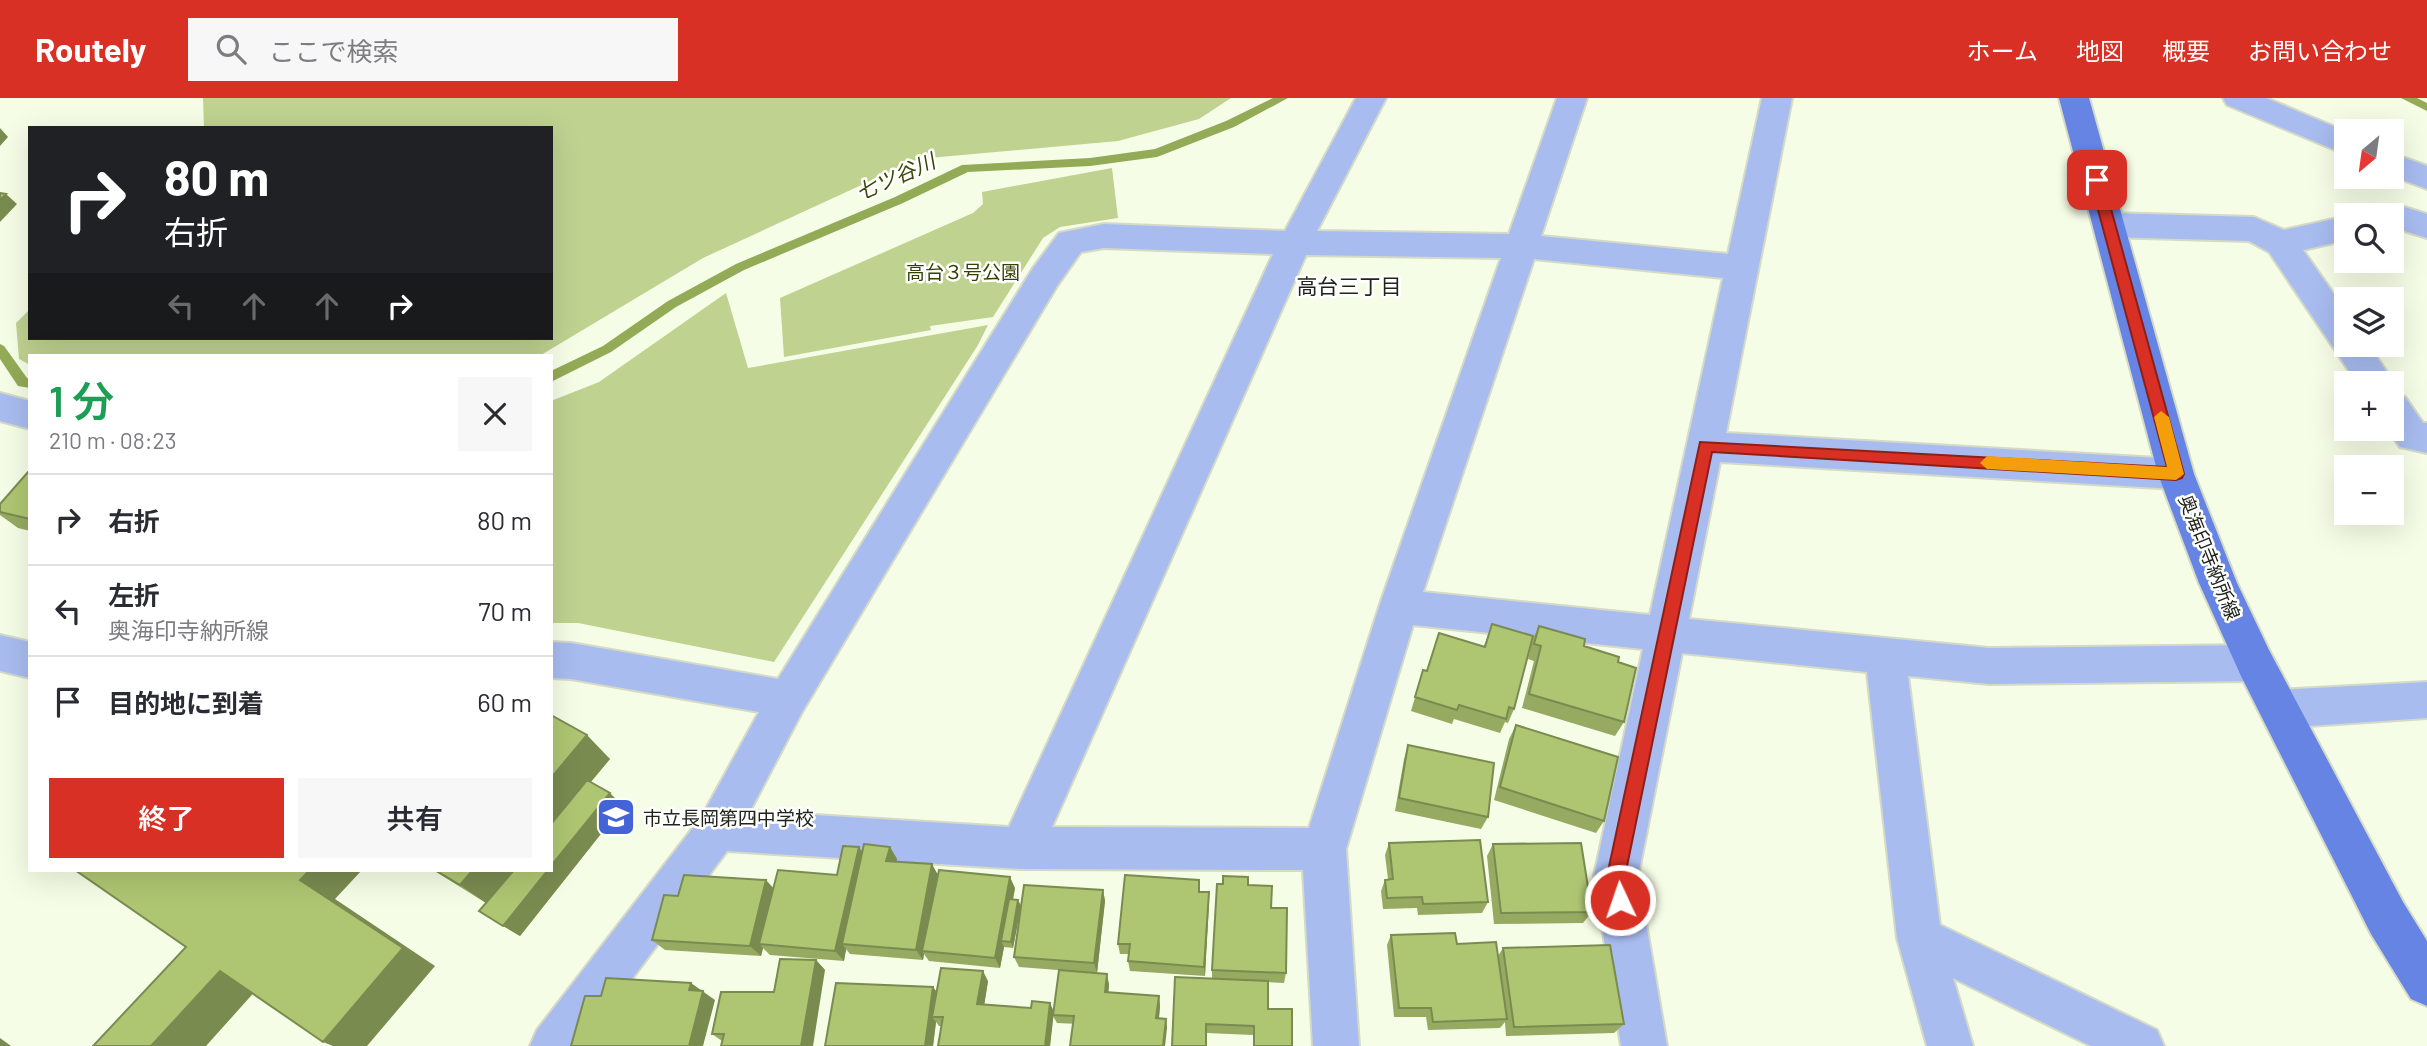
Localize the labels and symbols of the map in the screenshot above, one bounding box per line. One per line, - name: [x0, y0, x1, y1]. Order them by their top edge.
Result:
- north arrow: [2334, 119, 2404, 189]
- water label: 七ツ谷川: [852, 147, 940, 205]
- pin: [2067, 150, 2127, 210]
- park label: 高台３号公園: [906, 260, 1020, 283]
- district label: 高台三丁目: [1297, 273, 1402, 298]
- street label: 奥海印寺納所線: [2174, 491, 2246, 623]
- school or university icon: 市立長岡第四中学校: [595, 796, 637, 838]
- place label: 市立長岡第四中学校: [643, 806, 814, 829]
- position arrow: [1583, 863, 1657, 937]

